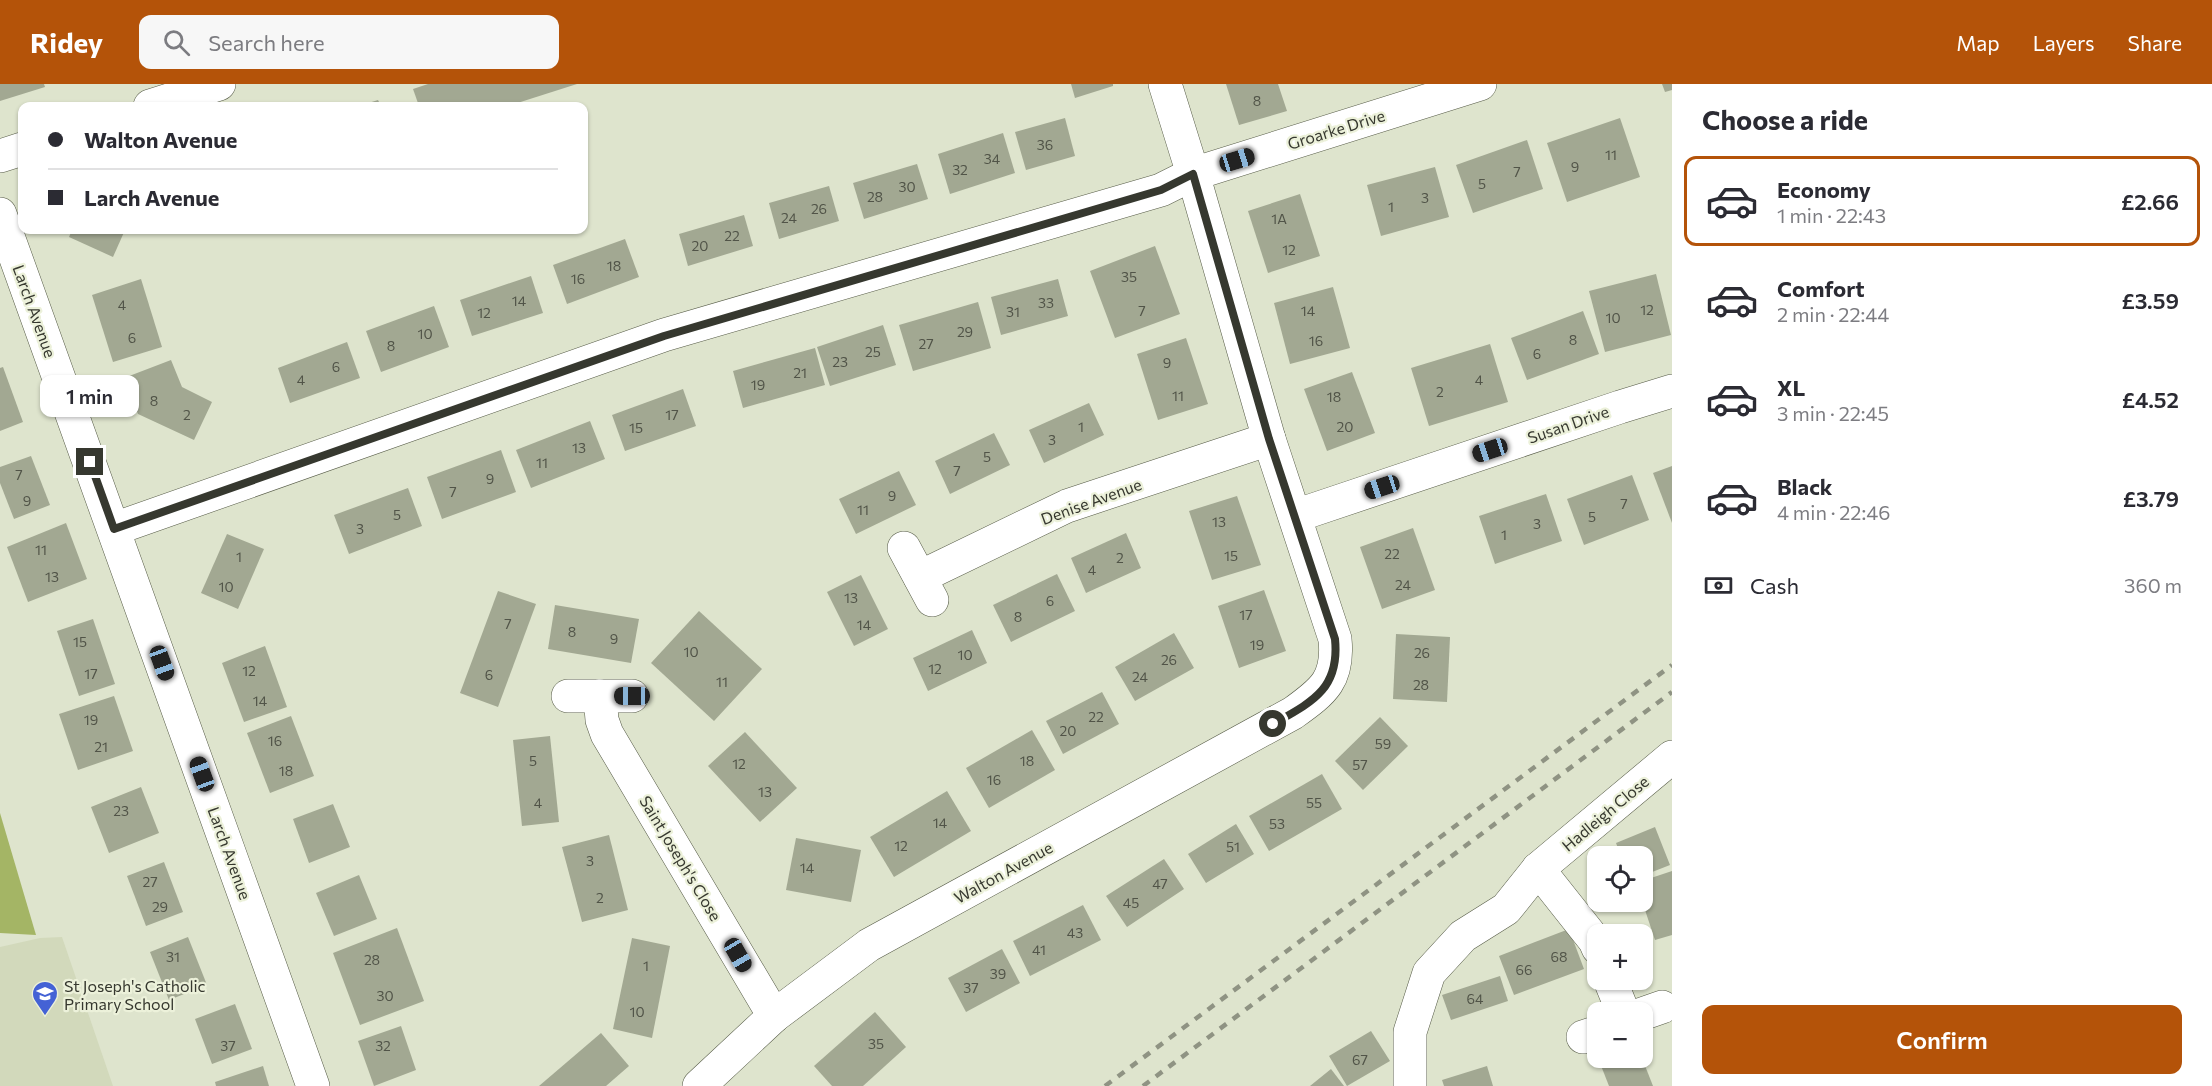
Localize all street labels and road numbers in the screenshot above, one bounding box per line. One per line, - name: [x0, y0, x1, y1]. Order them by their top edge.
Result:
- street label: Groarke Drive: [1285, 105, 1387, 153]
- street label: Larch Avenue: [9, 262, 61, 360]
- street label: Susan Drive: [1525, 401, 1611, 447]
- street label: Denise Avenue: [1038, 474, 1144, 528]
- street label: Hadleigh Close: [1558, 771, 1652, 855]
- street label: Saint Joseph's Close: [636, 792, 726, 924]
- street label: Larch Avenue: [204, 804, 256, 902]
- street label: Walton Avenue: [951, 837, 1055, 907]

